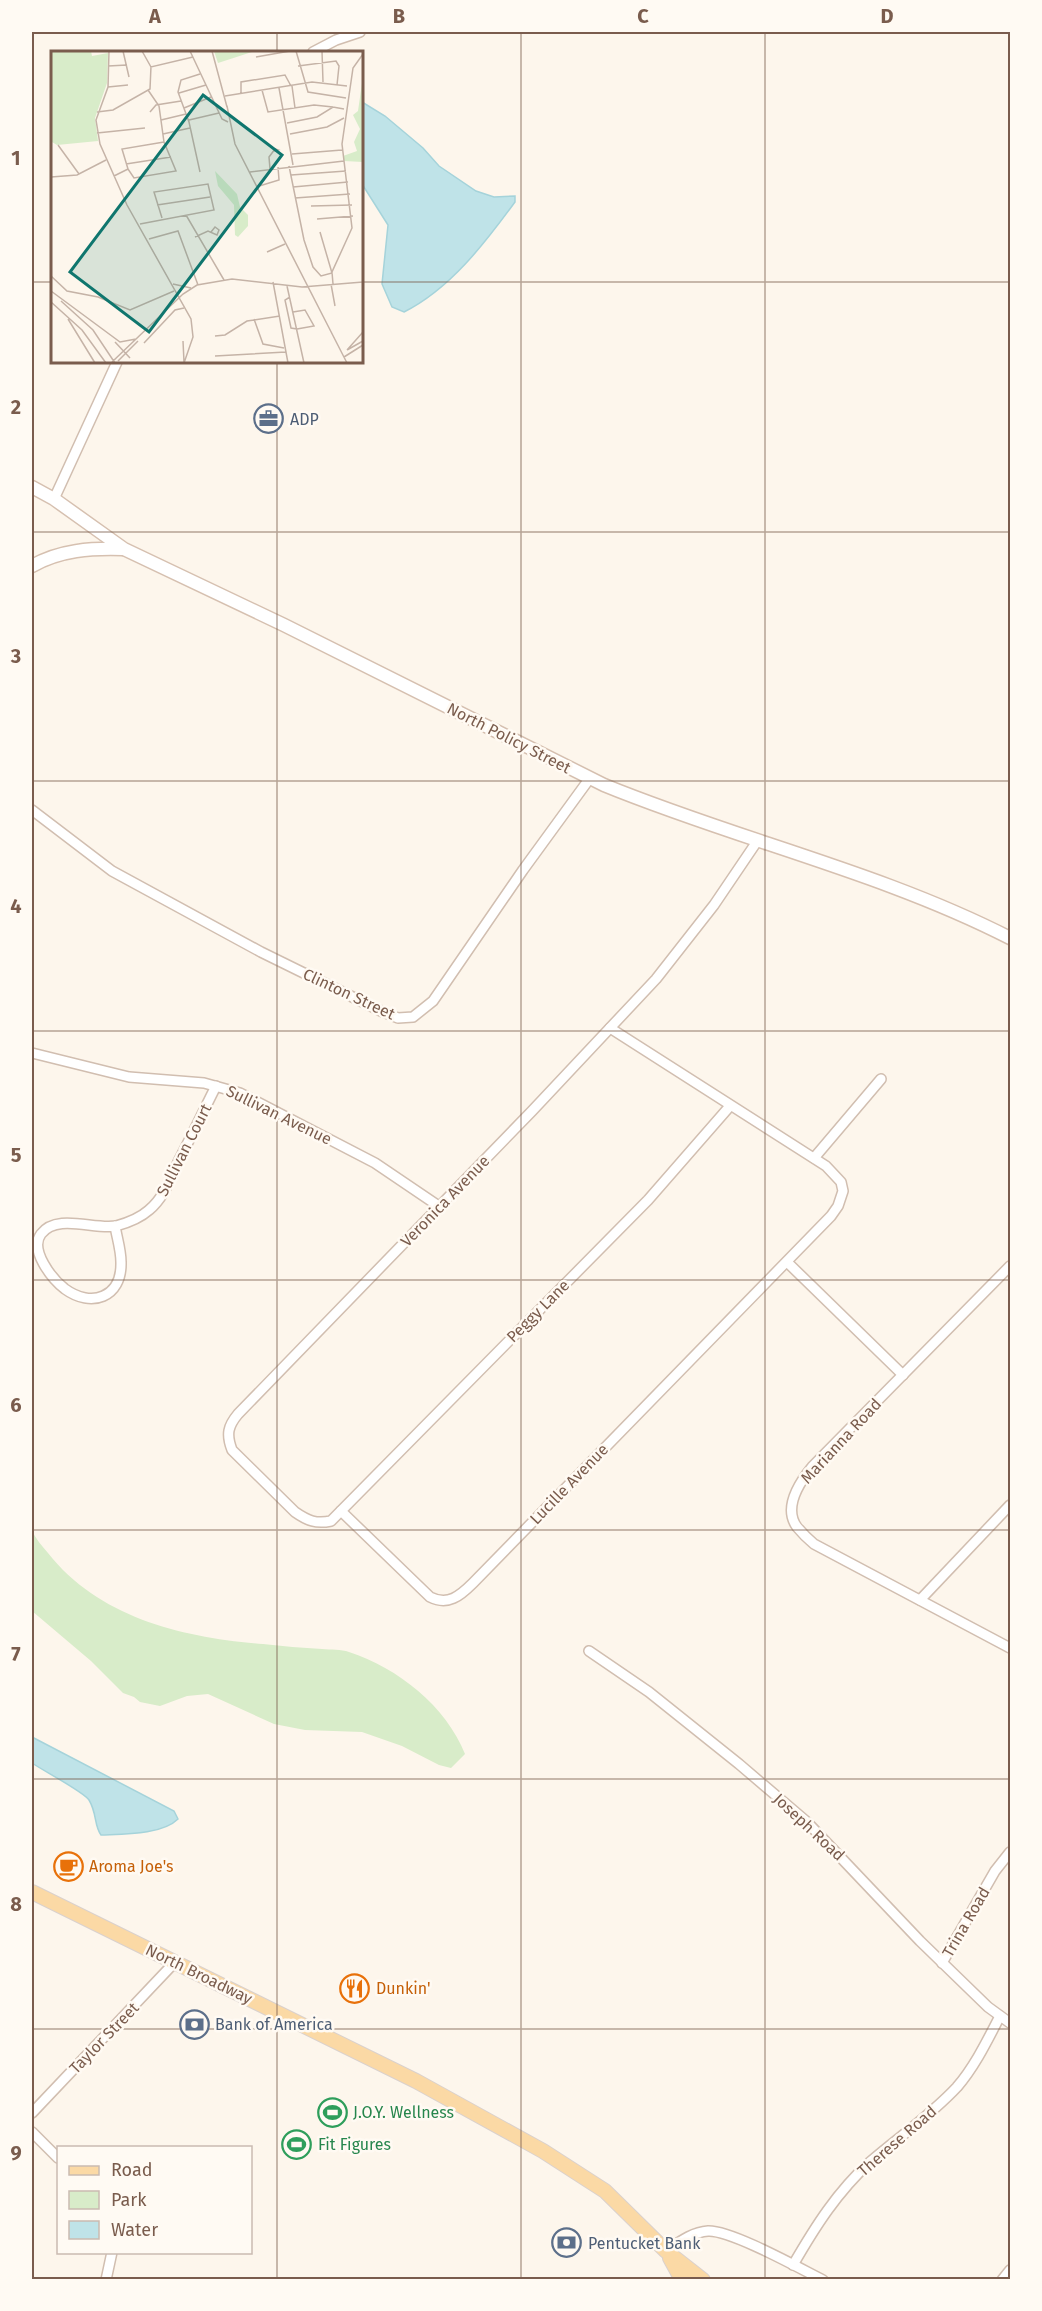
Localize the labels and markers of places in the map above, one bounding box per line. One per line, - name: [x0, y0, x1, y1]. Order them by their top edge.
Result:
- office icon: ADP: [253, 403, 285, 435]
- place label: ADP: [290, 410, 319, 429]
- cafe icon: Aroma Joe's: [52, 1850, 84, 1882]
- place label: Aroma Joe's: [89, 1857, 173, 1876]
- restaurant icon: Dunkin': [339, 1972, 371, 2004]
- place label: Dunkin': [376, 1979, 430, 1998]
- bank icon: Bank of America: [178, 2008, 210, 2040]
- place label: Bank of America: [215, 2015, 333, 2034]
- sports icon: J.O.Y. Wellness: [316, 2096, 348, 2128]
- place label: J.O.Y. Wellness: [353, 2103, 454, 2122]
- sports icon: Fit Figures: [281, 2128, 313, 2160]
- place label: Fit Figures: [318, 2135, 391, 2154]
- bank icon: Pentucket Bank: [551, 2227, 583, 2259]
- place label: Pentucket Bank: [588, 2234, 701, 2253]

